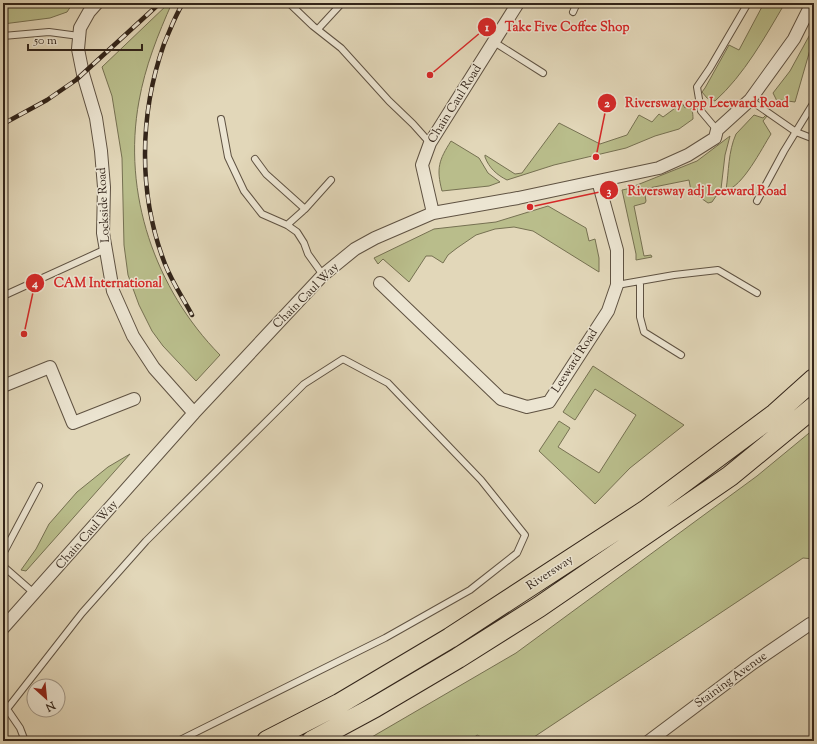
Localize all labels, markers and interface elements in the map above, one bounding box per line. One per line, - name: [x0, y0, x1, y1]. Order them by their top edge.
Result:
- callout: Take Five Coffee Shop: [477, 14, 638, 39]
- text: 1: [484, 19, 490, 37]
- text: Take Five Coffee Shop: [505, 19, 629, 37]
- scale bar: [28, 26, 142, 52]
- text: 50 m: [33, 32, 57, 50]
- street label: Chain Caul Road: [424, 61, 487, 147]
- callout: Riversway opp Leeward Road: [597, 90, 797, 115]
- text: 2: [604, 95, 610, 113]
- text: Riversway opp Leeward Road: [625, 95, 790, 113]
- street label: Lockside Road: [93, 167, 115, 243]
- callout: Riversway adj Leeward Road: [599, 178, 794, 203]
- text: 3: [607, 183, 612, 201]
- text: Riversway adj Leeward Road: [627, 183, 787, 201]
- street label: Chain Caul Way: [269, 259, 343, 333]
- callout: CAM International: [25, 270, 170, 295]
- text: 4: [31, 275, 38, 293]
- text: CAM International: [54, 275, 163, 293]
- street label: Leeward Road: [547, 325, 603, 397]
- street label: Chain Caul Way: [52, 496, 122, 574]
- street label: Riversway: [523, 551, 577, 595]
- street label: Staining Avenue: [691, 647, 771, 713]
- north arrow: [26, 678, 66, 718]
- text: N: [42, 696, 59, 715]

